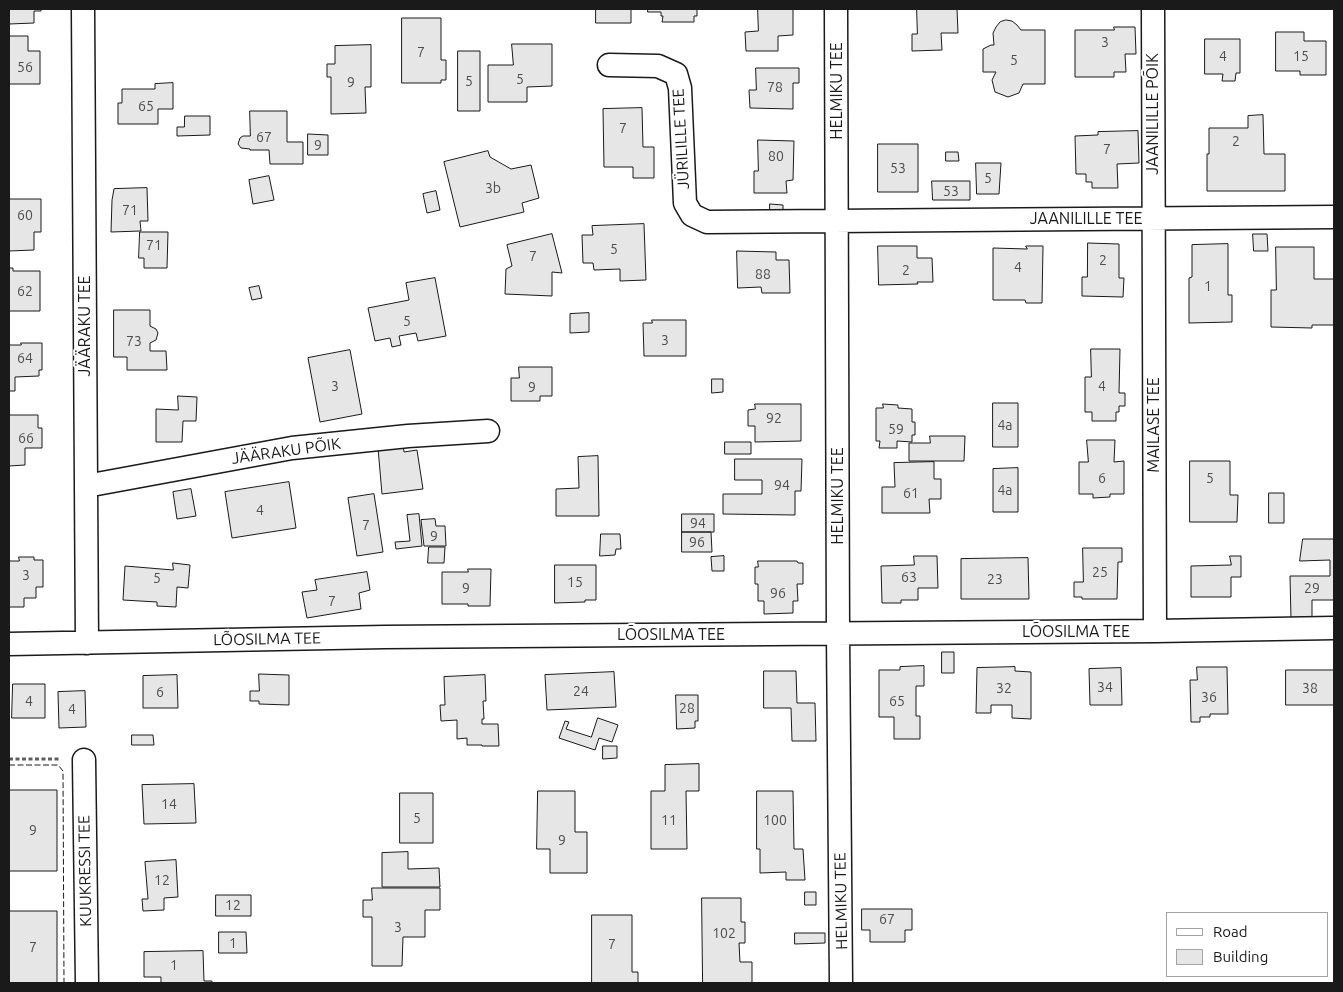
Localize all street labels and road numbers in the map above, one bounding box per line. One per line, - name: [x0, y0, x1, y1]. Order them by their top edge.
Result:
- street label: HELMIKU TEE: [827, 42, 847, 140]
- street label: JAANILILLE PÕIK: [1143, 53, 1163, 175]
- street label: JÜRILILLE TEE: [669, 88, 693, 190]
- street label: JAANILILLE TEE: [1030, 209, 1142, 229]
- street label: JÄÄRAKU TEE: [75, 275, 95, 377]
- street label: MAILASE TEE: [1144, 377, 1164, 473]
- street label: JÄÄRAKU PÕIK: [230, 434, 342, 468]
- street label: HELMIKU TEE: [828, 447, 848, 545]
- street label: LÕOSILMA TEE: [1022, 622, 1130, 642]
- street label: LÕOSILMA TEE: [617, 625, 725, 645]
- street label: LÕOSILMA TEE: [213, 628, 321, 650]
- street label: KUUKRESSI TEE: [74, 815, 96, 927]
- street label: HELMIKU TEE: [831, 852, 851, 950]

